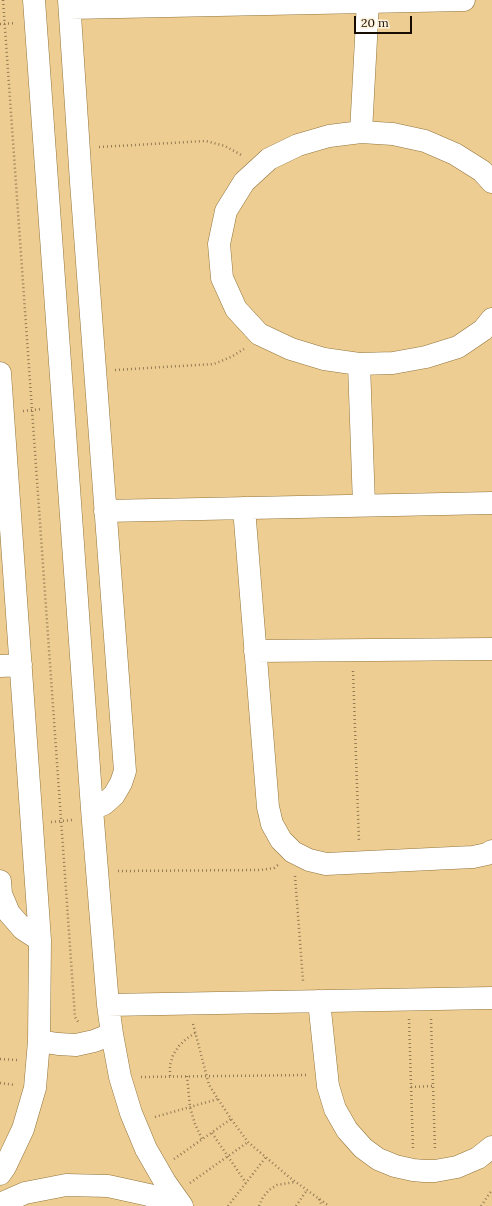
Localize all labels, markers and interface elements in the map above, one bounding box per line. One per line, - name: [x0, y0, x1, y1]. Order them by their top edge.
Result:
- scale bar: [356, 8, 414, 34]
- text: 20 m: [361, 15, 389, 30]

